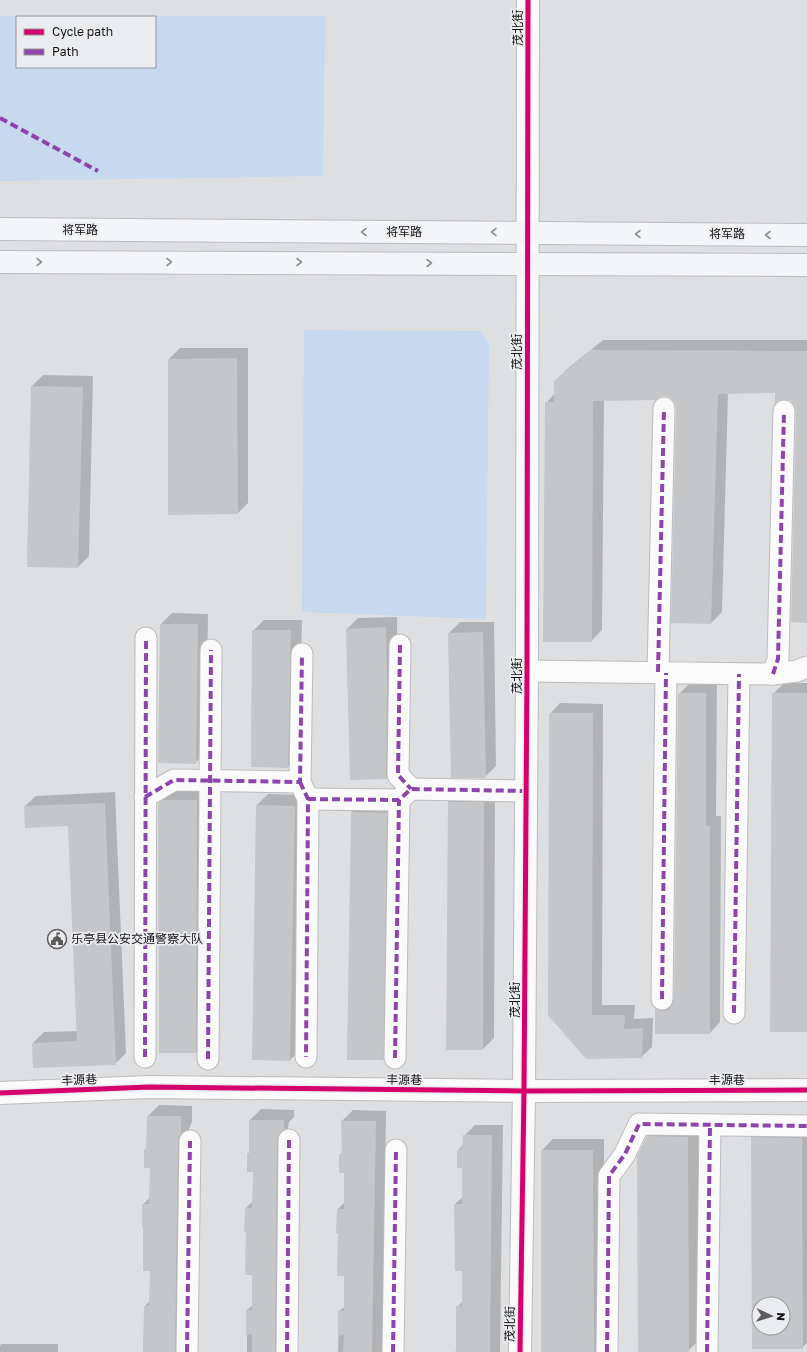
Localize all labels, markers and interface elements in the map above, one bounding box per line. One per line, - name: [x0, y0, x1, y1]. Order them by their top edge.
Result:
- street label: 茂北街: [510, 10, 525, 46]
- legend: [16, 16, 156, 68]
- text: Cycle path: [52, 24, 113, 39]
- text: Path: [52, 44, 79, 59]
- street label: 将军路: [62, 222, 98, 237]
- street label: 将军路: [386, 224, 422, 239]
- street label: 将军路: [709, 226, 745, 241]
- one-way arrow: [361, 227, 367, 236]
- one-way arrow: [491, 228, 497, 236]
- one-way arrow: [635, 229, 641, 238]
- one-way arrow: [765, 231, 771, 239]
- one-way arrow: [36, 258, 42, 266]
- one-way arrow: [166, 258, 172, 266]
- one-way arrow: [296, 258, 302, 266]
- one-way arrow: [426, 259, 432, 267]
- street label: 茂北街: [509, 334, 524, 370]
- street label: 茂北街: [509, 658, 524, 694]
- public building icon: 乐亭县公安交通警察大队: [46, 928, 68, 950]
- place label: 乐亭县公安交通警察大队: [71, 931, 203, 946]
- street label: 茂北街: [507, 982, 522, 1018]
- street label: 丰源巷: [61, 1071, 97, 1088]
- street label: 丰源巷: [386, 1072, 422, 1087]
- street label: 丰源巷: [709, 1072, 745, 1087]
- north arrow: [751, 1296, 791, 1336]
- street label: 茂北街: [502, 1306, 517, 1342]
- text: N: [775, 1312, 788, 1321]

